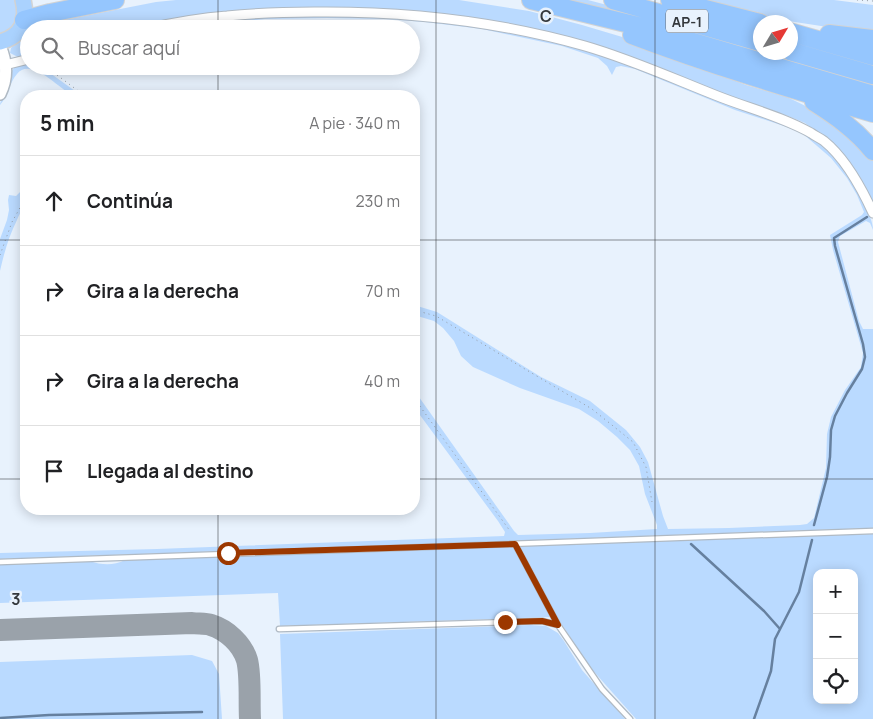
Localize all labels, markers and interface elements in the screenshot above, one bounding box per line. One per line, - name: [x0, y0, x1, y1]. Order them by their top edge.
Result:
- text: C: [540, 5, 552, 27]
- road number: AP-1: [666, 10, 708, 32]
- north arrow: [753, 15, 798, 60]
- search box: [20, 20, 420, 75]
- icon: search: [38, 34, 66, 62]
- text: Buscar aquí: [78, 35, 180, 61]
- text: 5 min: [40, 109, 94, 137]
- text: A pie · 340 m: [309, 112, 400, 134]
- icon: ahead: [40, 187, 68, 215]
- text: Continúa: [87, 188, 173, 214]
- text: 230 m: [356, 190, 400, 212]
- icon: right: [40, 277, 68, 305]
- text: Gira a la derecha: [87, 278, 239, 304]
- text: 70 m: [365, 280, 400, 302]
- icon: right: [40, 367, 68, 395]
- text: Gira a la derecha: [87, 368, 239, 394]
- text: 40 m: [364, 370, 400, 392]
- icon: arrive: [40, 457, 68, 485]
- text: Llegada al destino: [87, 458, 254, 484]
- route start: [217, 542, 240, 565]
- map controls: [813, 569, 858, 704]
- button: +: [813, 569, 858, 614]
- text: 3: [11, 588, 21, 610]
- route end: [494, 611, 517, 634]
- button: −: [813, 614, 858, 659]
- button: locate: [813, 659, 858, 704]

